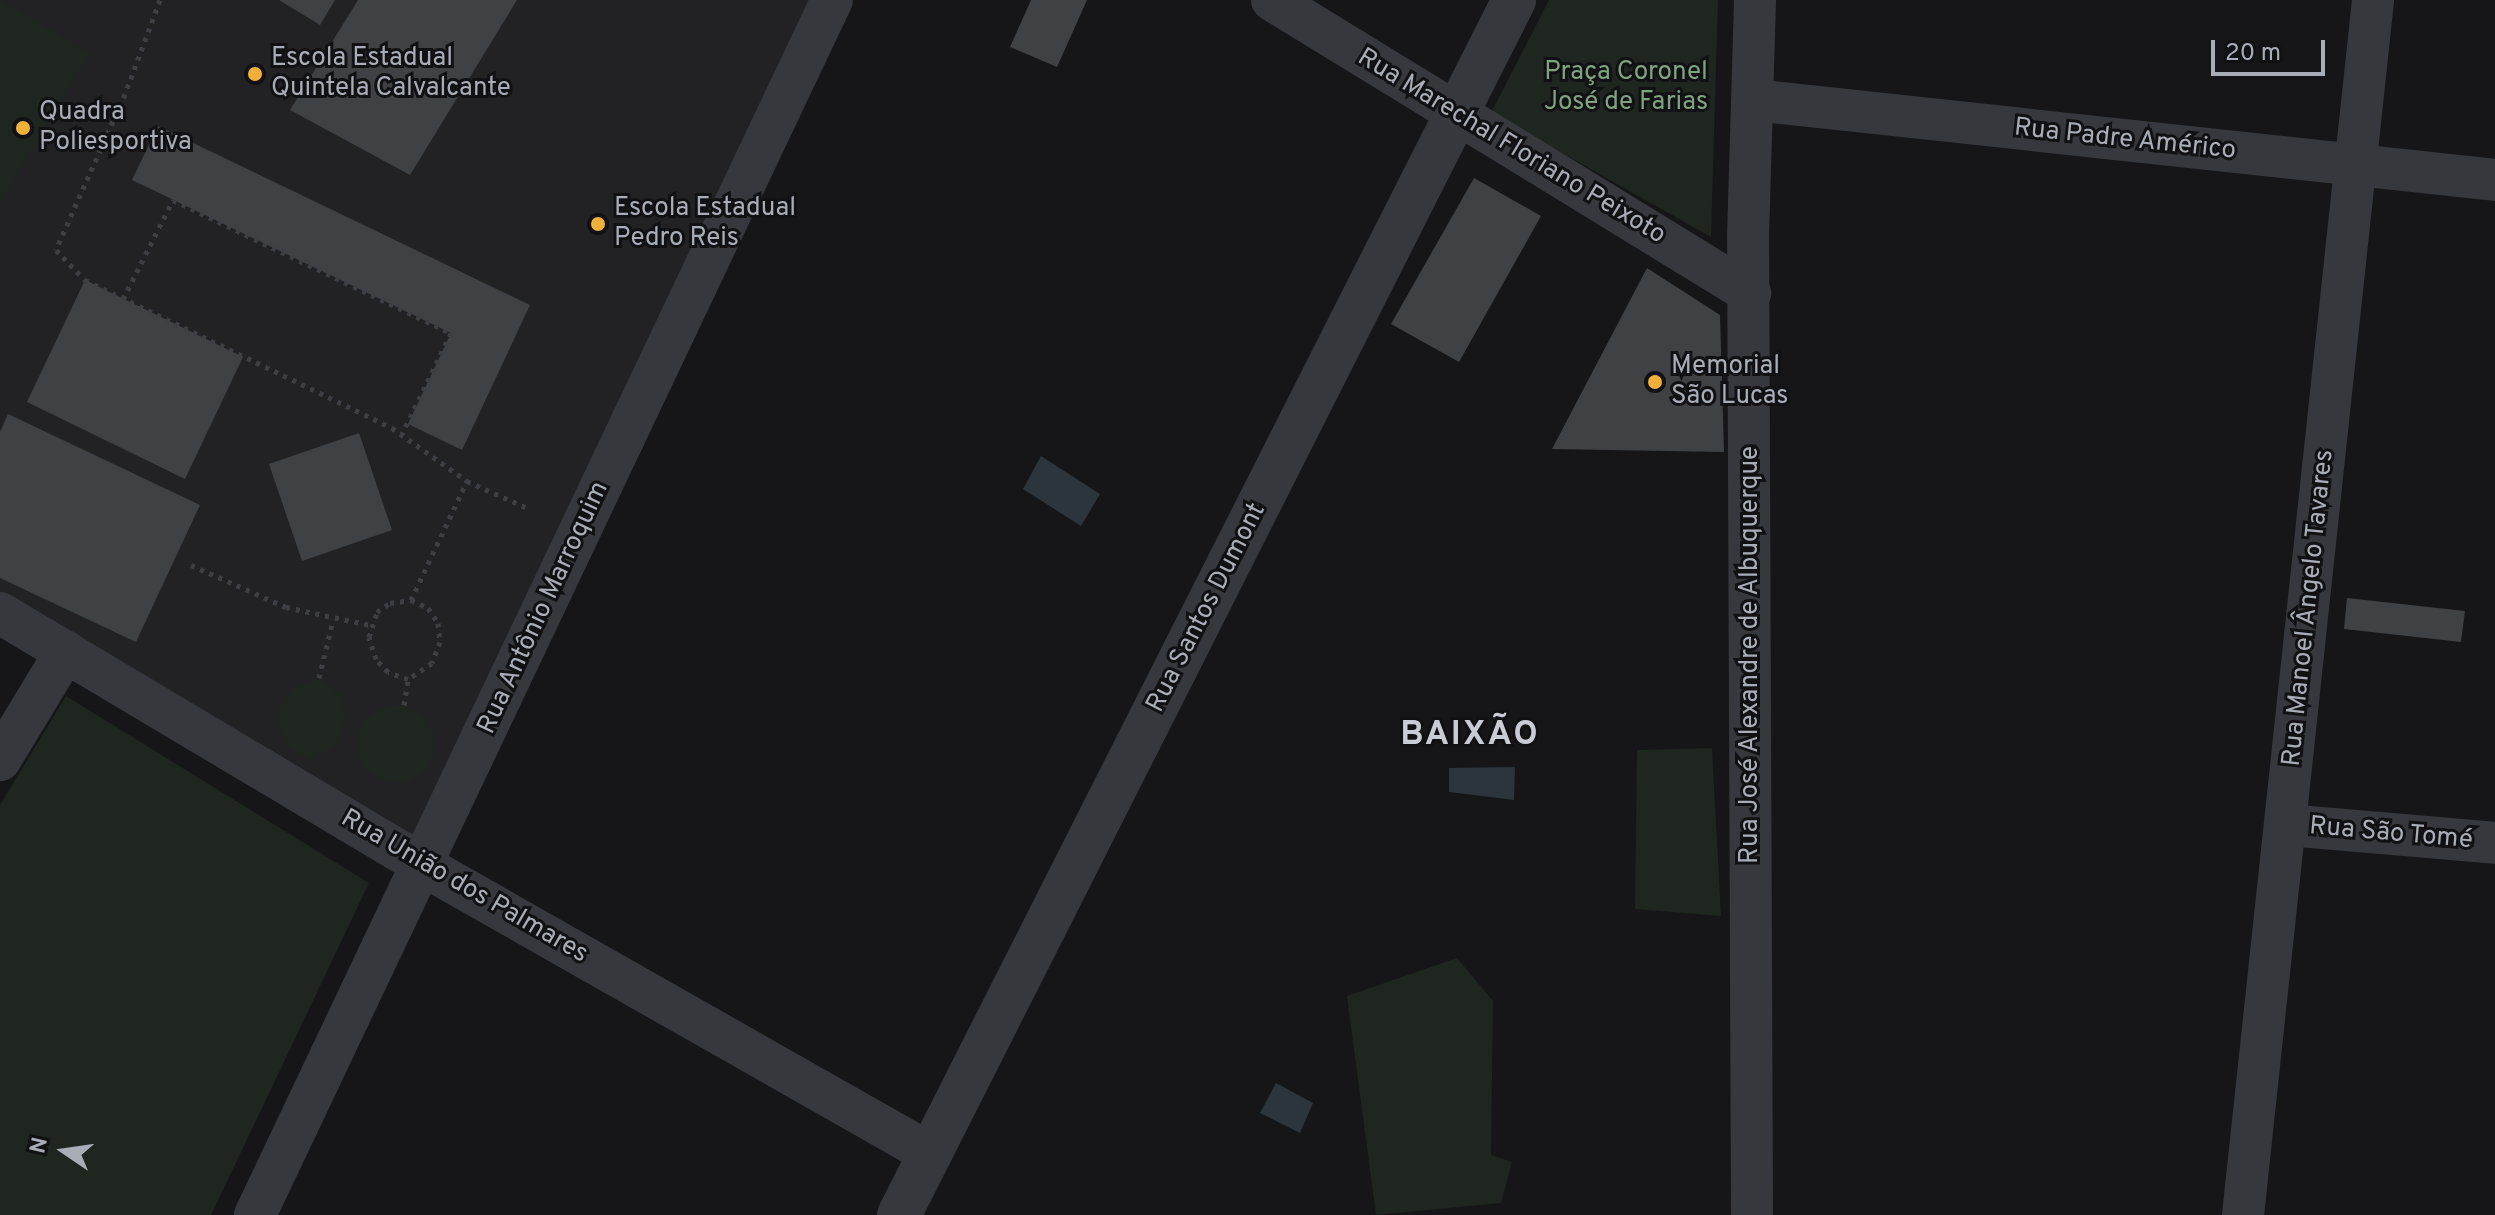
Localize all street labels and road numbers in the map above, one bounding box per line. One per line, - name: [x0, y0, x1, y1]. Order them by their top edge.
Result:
- street label: Rua Marechal Floriano Peixoto: [1351, 42, 1671, 252]
- street label: Rua Padre Américo: [2012, 113, 2238, 167]
- street label: Rua José Alexandre de Albuquerque: [1735, 445, 1767, 865]
- street label: Rua Manoel Ângelo Tavares: [2277, 447, 2341, 769]
- street label: Rua Antônio Marroquim: [472, 476, 616, 740]
- street label: Rua Santos Dumont: [1141, 498, 1273, 718]
- street label: Rua União dos Palmares: [335, 803, 593, 971]
- street label: Rua São Tomé: [2307, 811, 2475, 857]

